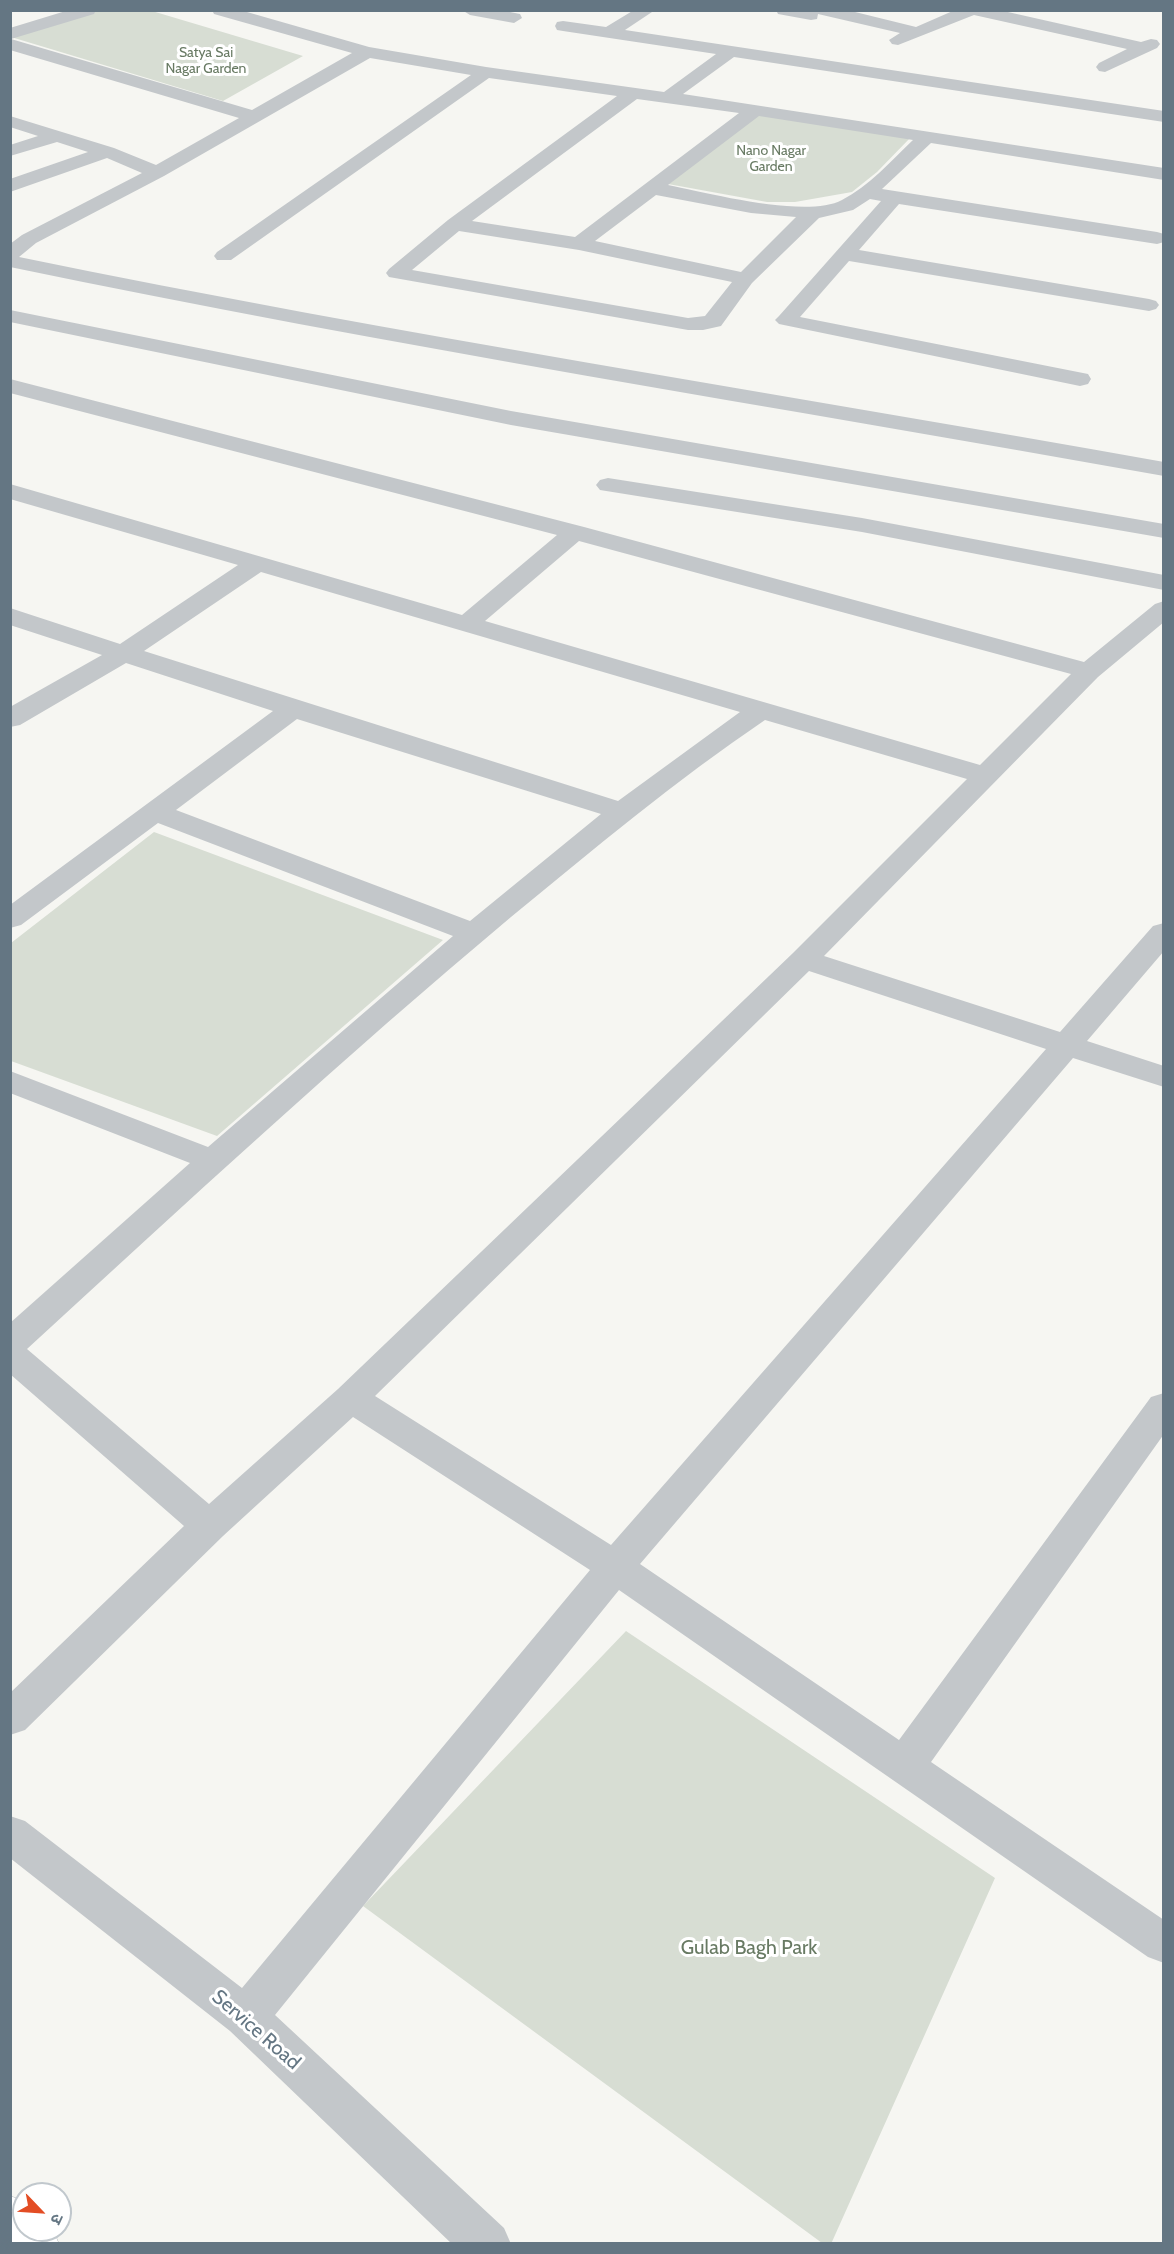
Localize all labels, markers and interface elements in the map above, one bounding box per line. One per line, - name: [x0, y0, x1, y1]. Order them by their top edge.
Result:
- park label: Satya Sai Nagar Garden: [166, 45, 246, 78]
- park label: Nano Nagar Garden: [736, 143, 806, 176]
- park label: Gulab Bagh Park: [681, 1936, 817, 1960]
- street label: Service Road: [207, 1985, 305, 2075]
- north arrow: [12, 2182, 72, 2242]
- text: उ: [46, 2211, 68, 2227]

